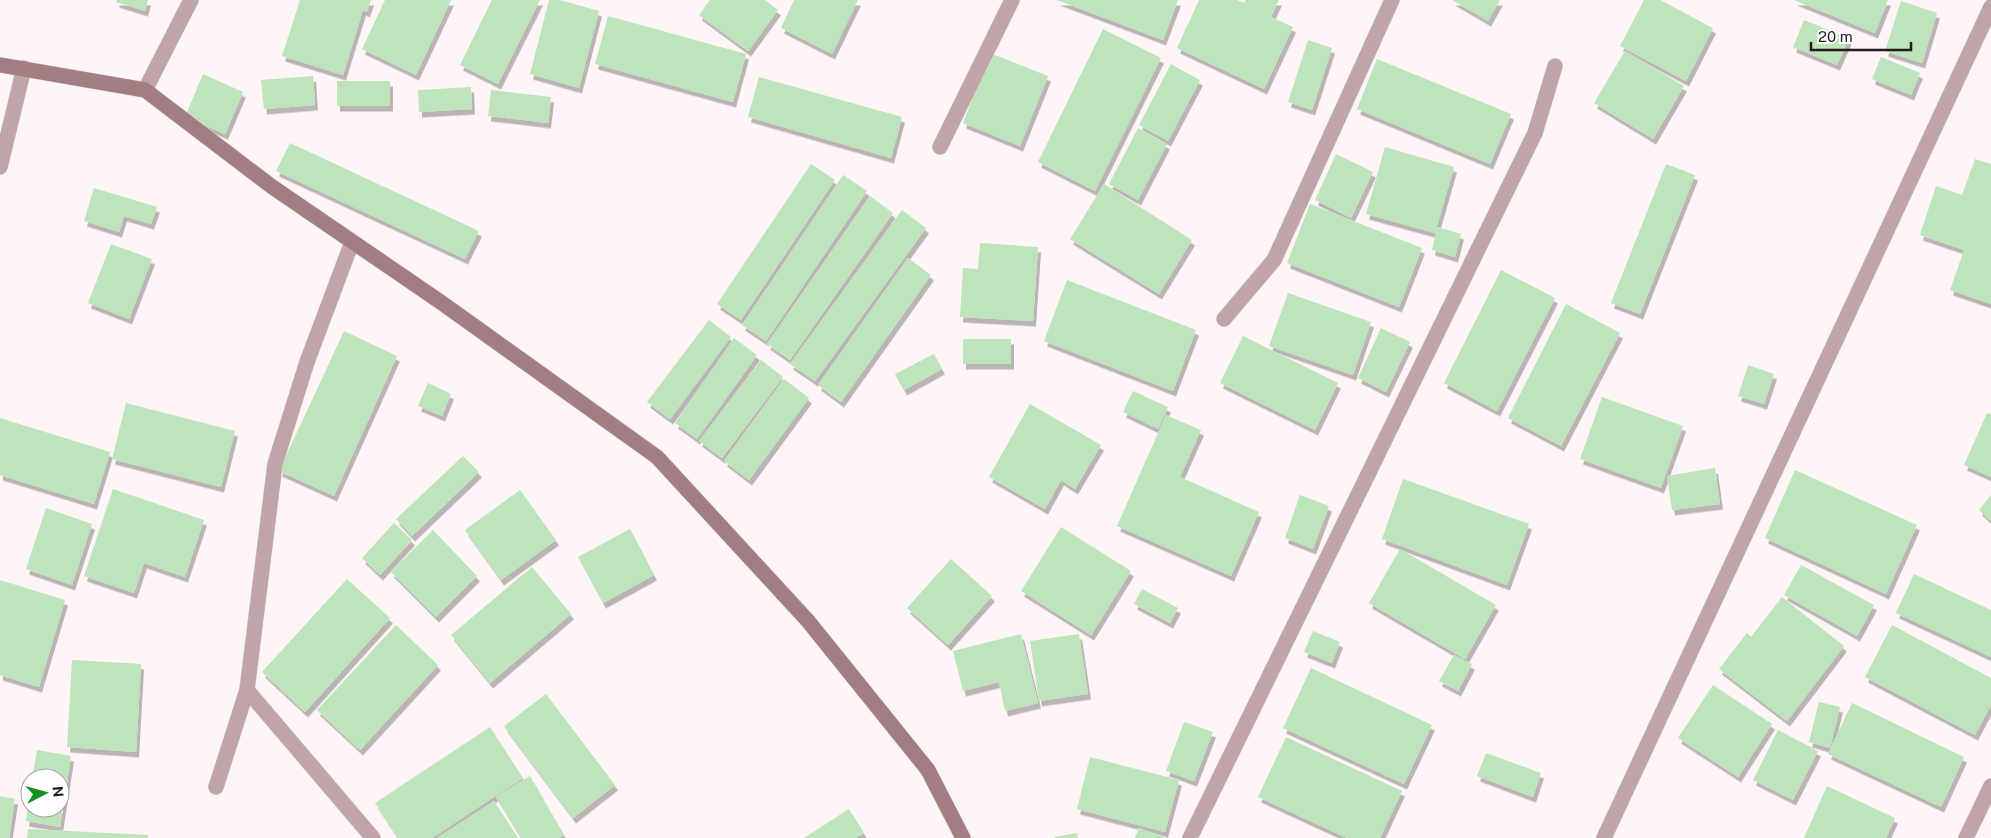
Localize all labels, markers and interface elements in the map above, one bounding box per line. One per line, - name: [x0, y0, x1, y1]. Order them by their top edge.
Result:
- scale bar: [1811, 20, 1911, 52]
- text: 20 m: [1818, 28, 1853, 45]
- north arrow: [20, 768, 70, 818]
- text: N: [49, 785, 66, 798]

